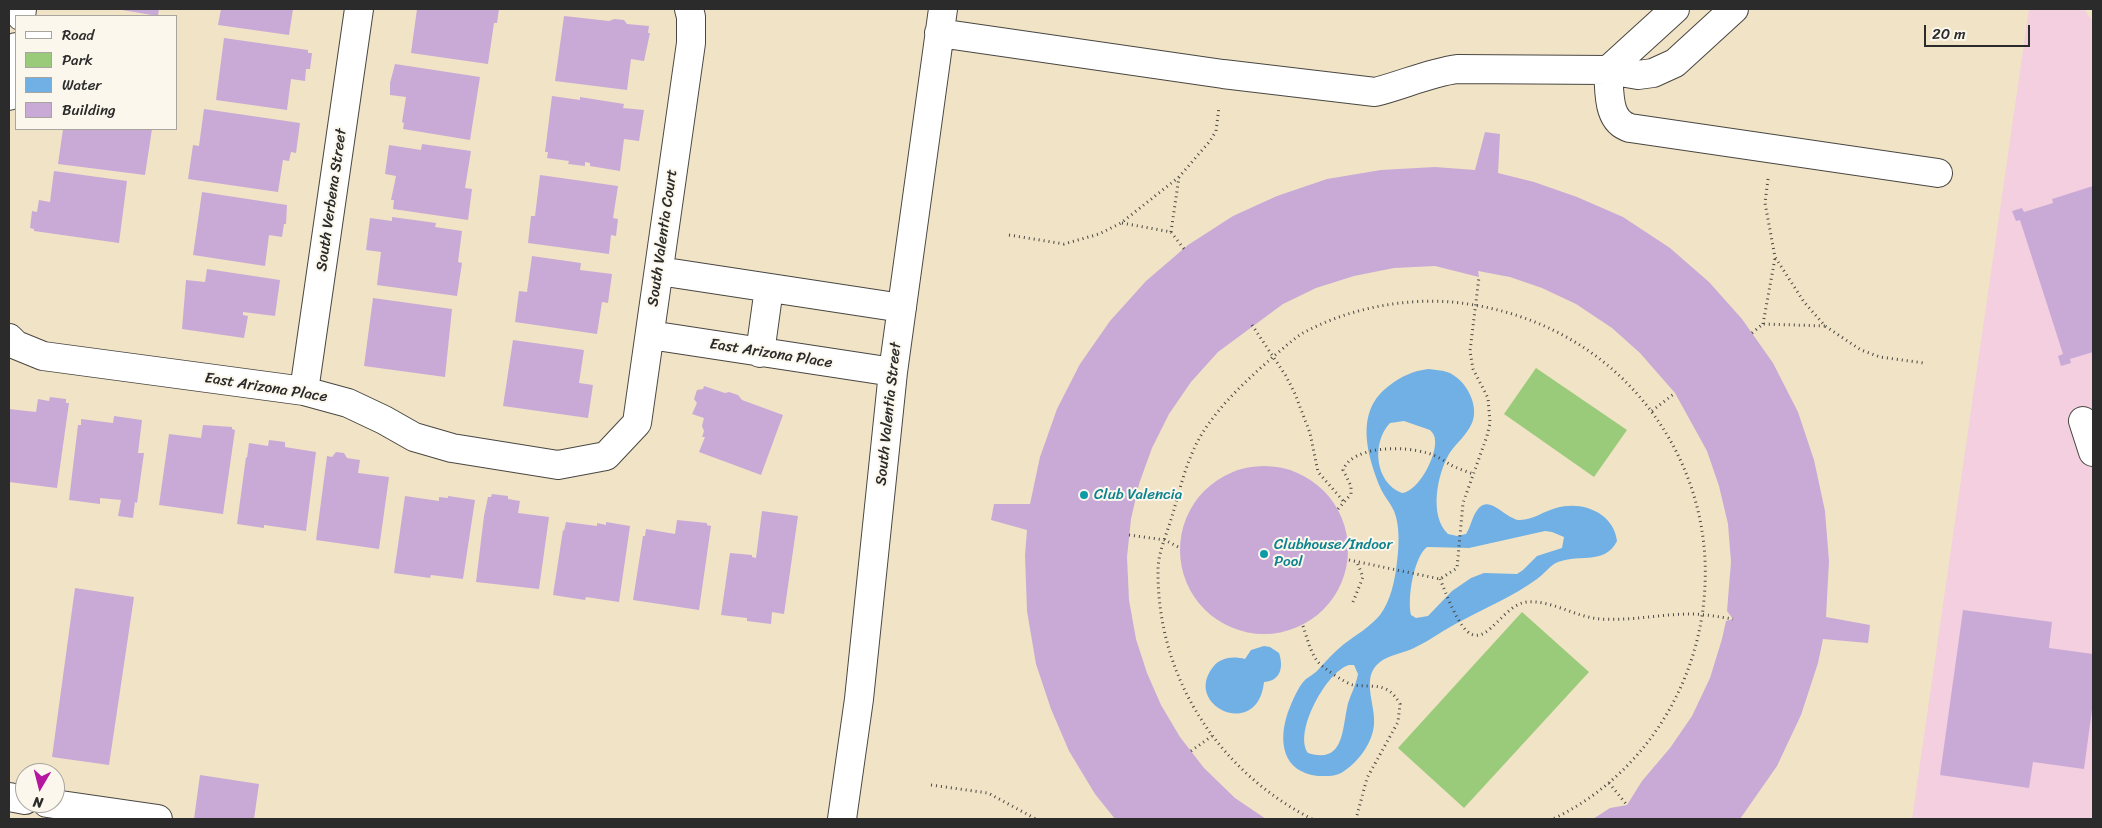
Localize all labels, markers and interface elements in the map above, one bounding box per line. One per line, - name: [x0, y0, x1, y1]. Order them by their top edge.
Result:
- legend: [15, 15, 178, 130]
- scale bar: [1927, 15, 2033, 47]
- text: 20 m: [1932, 21, 1966, 47]
- text: Road: [62, 22, 94, 48]
- text: Park: [62, 47, 93, 73]
- text: Water: [62, 72, 102, 98]
- text: Building: [62, 97, 116, 123]
- street label: South Verbena Street: [313, 128, 351, 272]
- street label: South Valentia Court: [644, 168, 682, 308]
- street label: East Arizona Place: [708, 335, 834, 373]
- street label: South Valentia Street: [873, 341, 905, 487]
- street label: East Arizona Place: [203, 369, 329, 407]
- place label: Club Valencia: [1094, 486, 1182, 504]
- marker: Club Valencia: [1078, 489, 1090, 501]
- place label: Clubhouse/Indoor Pool: [1274, 536, 1393, 571]
- marker: Clubhouse/Indoor Pool: [1258, 548, 1270, 560]
- north arrow: [15, 763, 65, 813]
- text: N: [31, 789, 45, 815]

